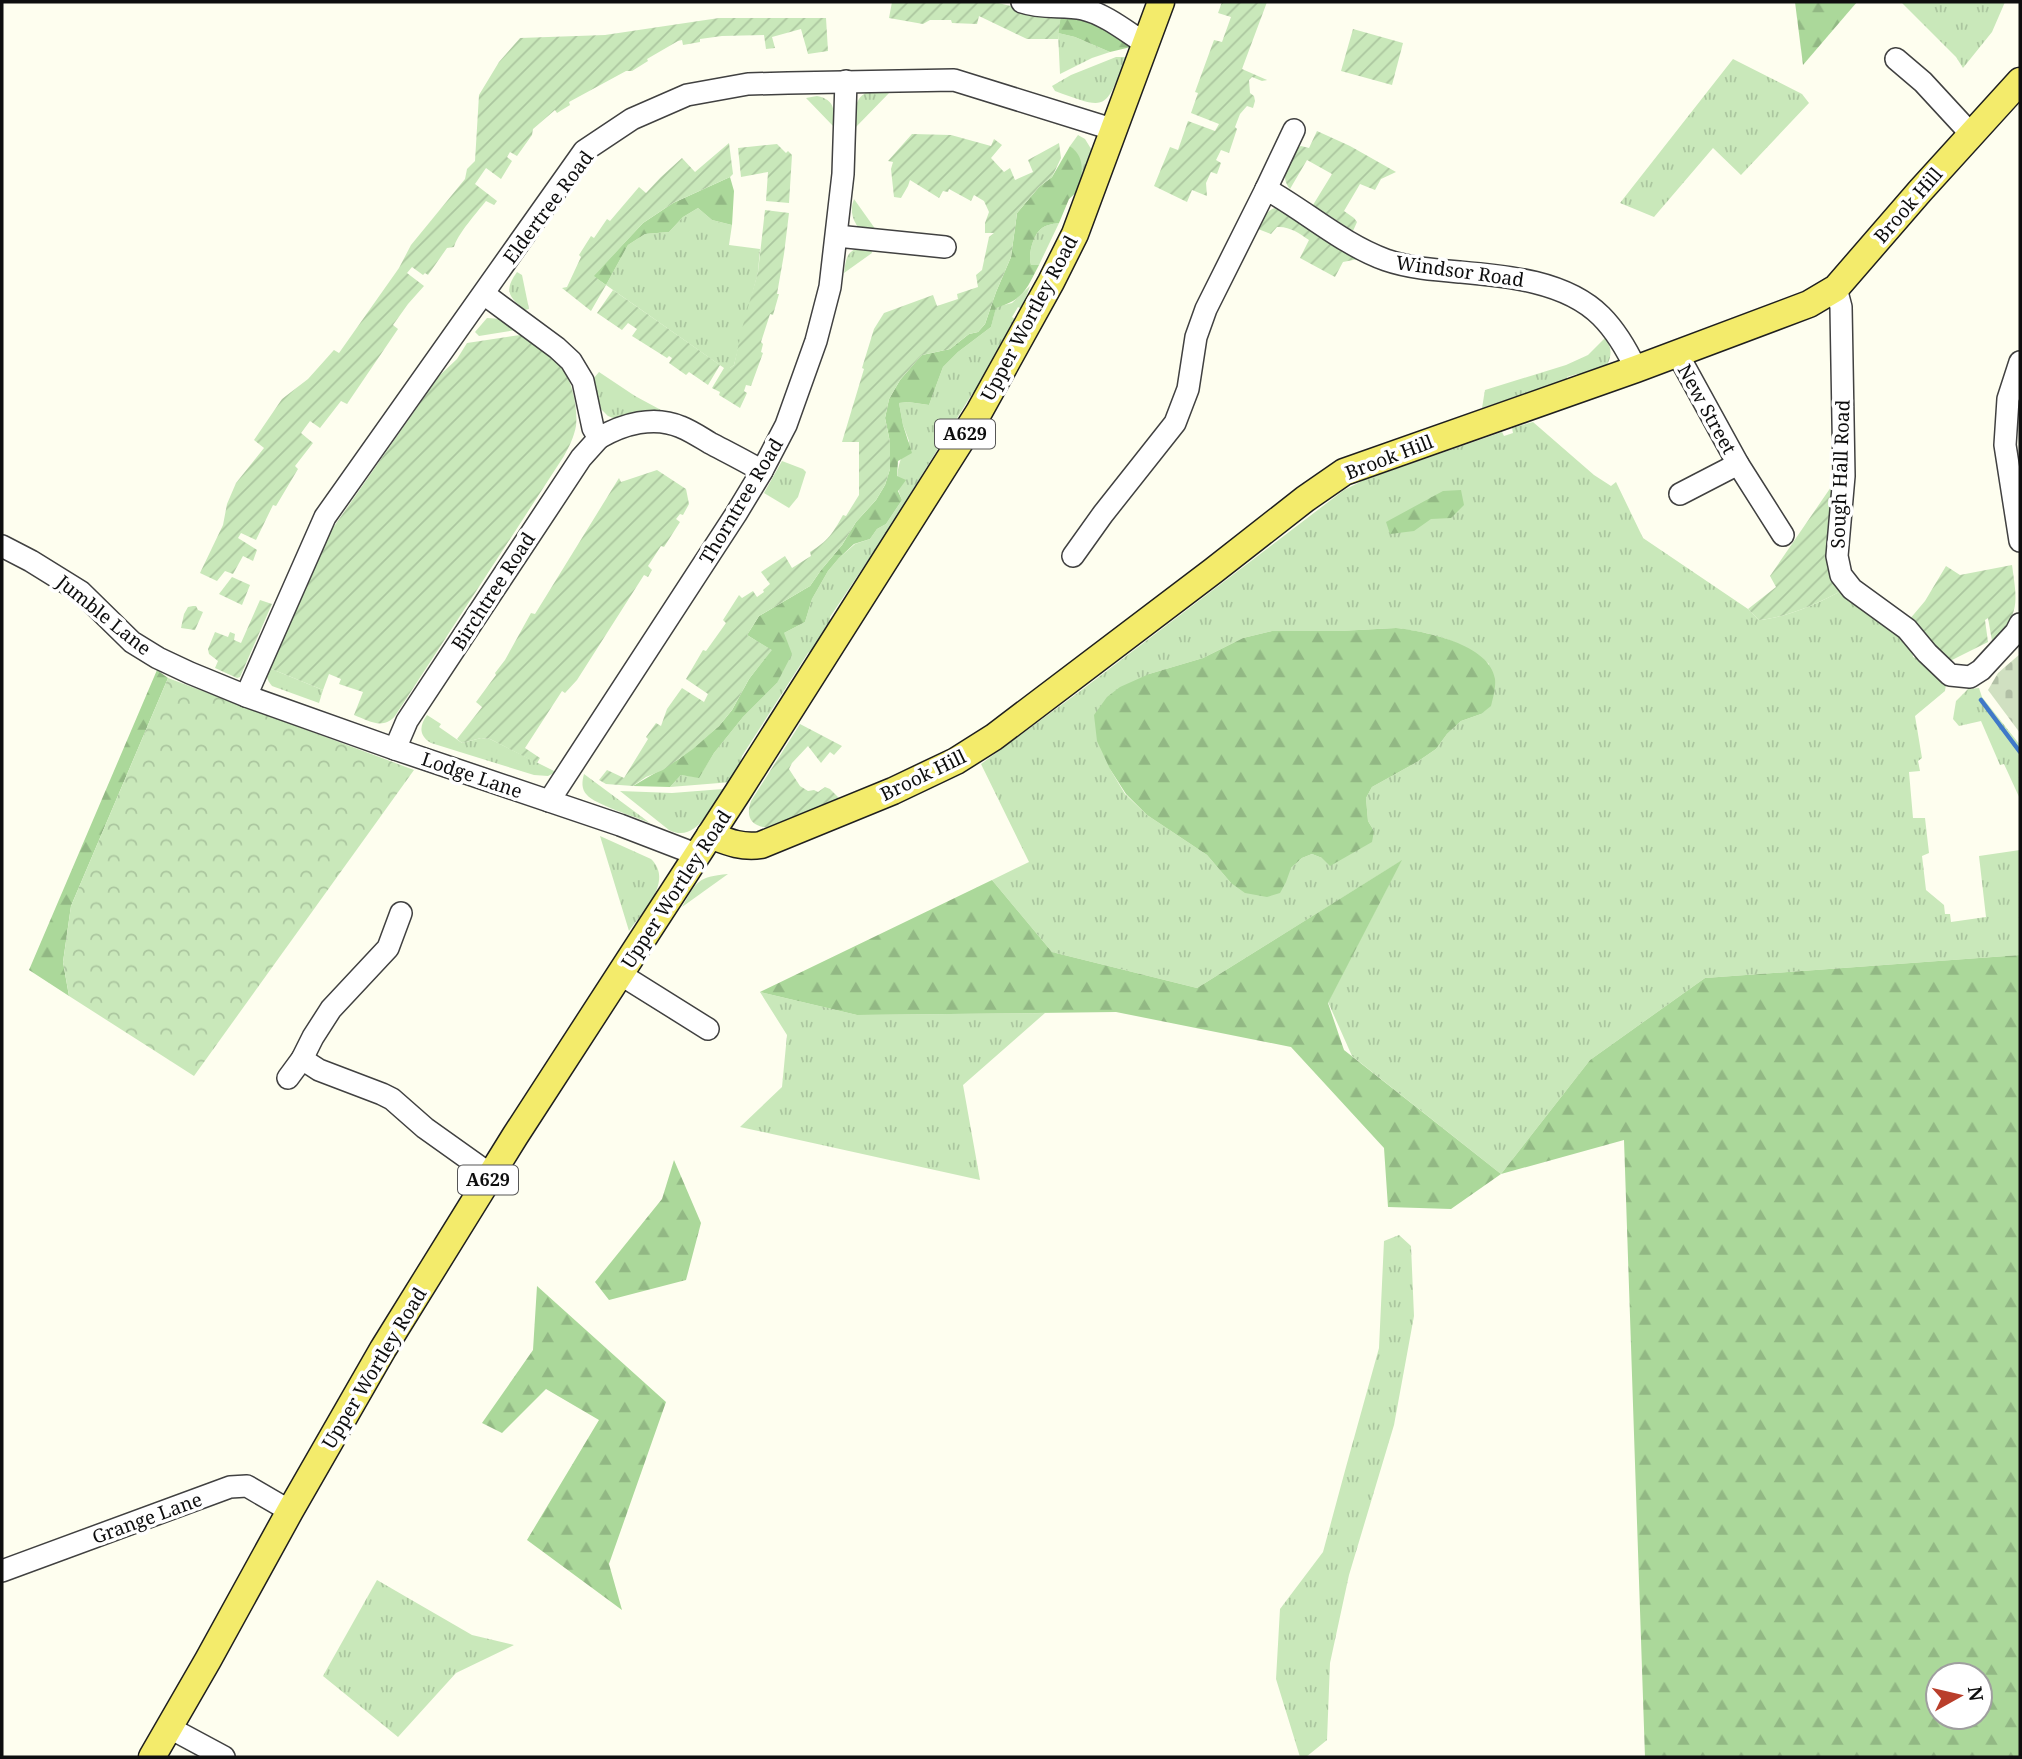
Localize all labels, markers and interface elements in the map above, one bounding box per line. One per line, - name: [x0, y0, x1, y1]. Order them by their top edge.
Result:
- street label: Eldertree Road: [497, 145, 599, 269]
- street label: Brook Hill: [1868, 162, 1948, 248]
- street label: Upper Wortley Road: [974, 230, 1084, 405]
- street label: Windsor Road: [1394, 249, 1526, 293]
- street label: New Street: [1672, 359, 1743, 459]
- street label: Sough Hall Road: [1824, 399, 1856, 549]
- road number: A629: [935, 420, 995, 448]
- street label: Brook Hill: [1341, 428, 1437, 486]
- street label: Thorntree Road: [693, 433, 789, 569]
- street label: Birchtree Road: [445, 527, 541, 655]
- street label: Jumble Lane: [51, 568, 157, 661]
- street label: Brook Hill: [876, 743, 970, 807]
- street label: Lodge Lane: [418, 746, 526, 804]
- street label: Upper Wortley Road: [615, 805, 737, 973]
- road number: A629: [458, 1166, 518, 1195]
- street label: Upper Wortley Road: [316, 1282, 433, 1454]
- street label: Grange Lane: [88, 1486, 206, 1550]
- north arrow: [1924, 1661, 1994, 1731]
- text: N: [1962, 1684, 1990, 1703]

